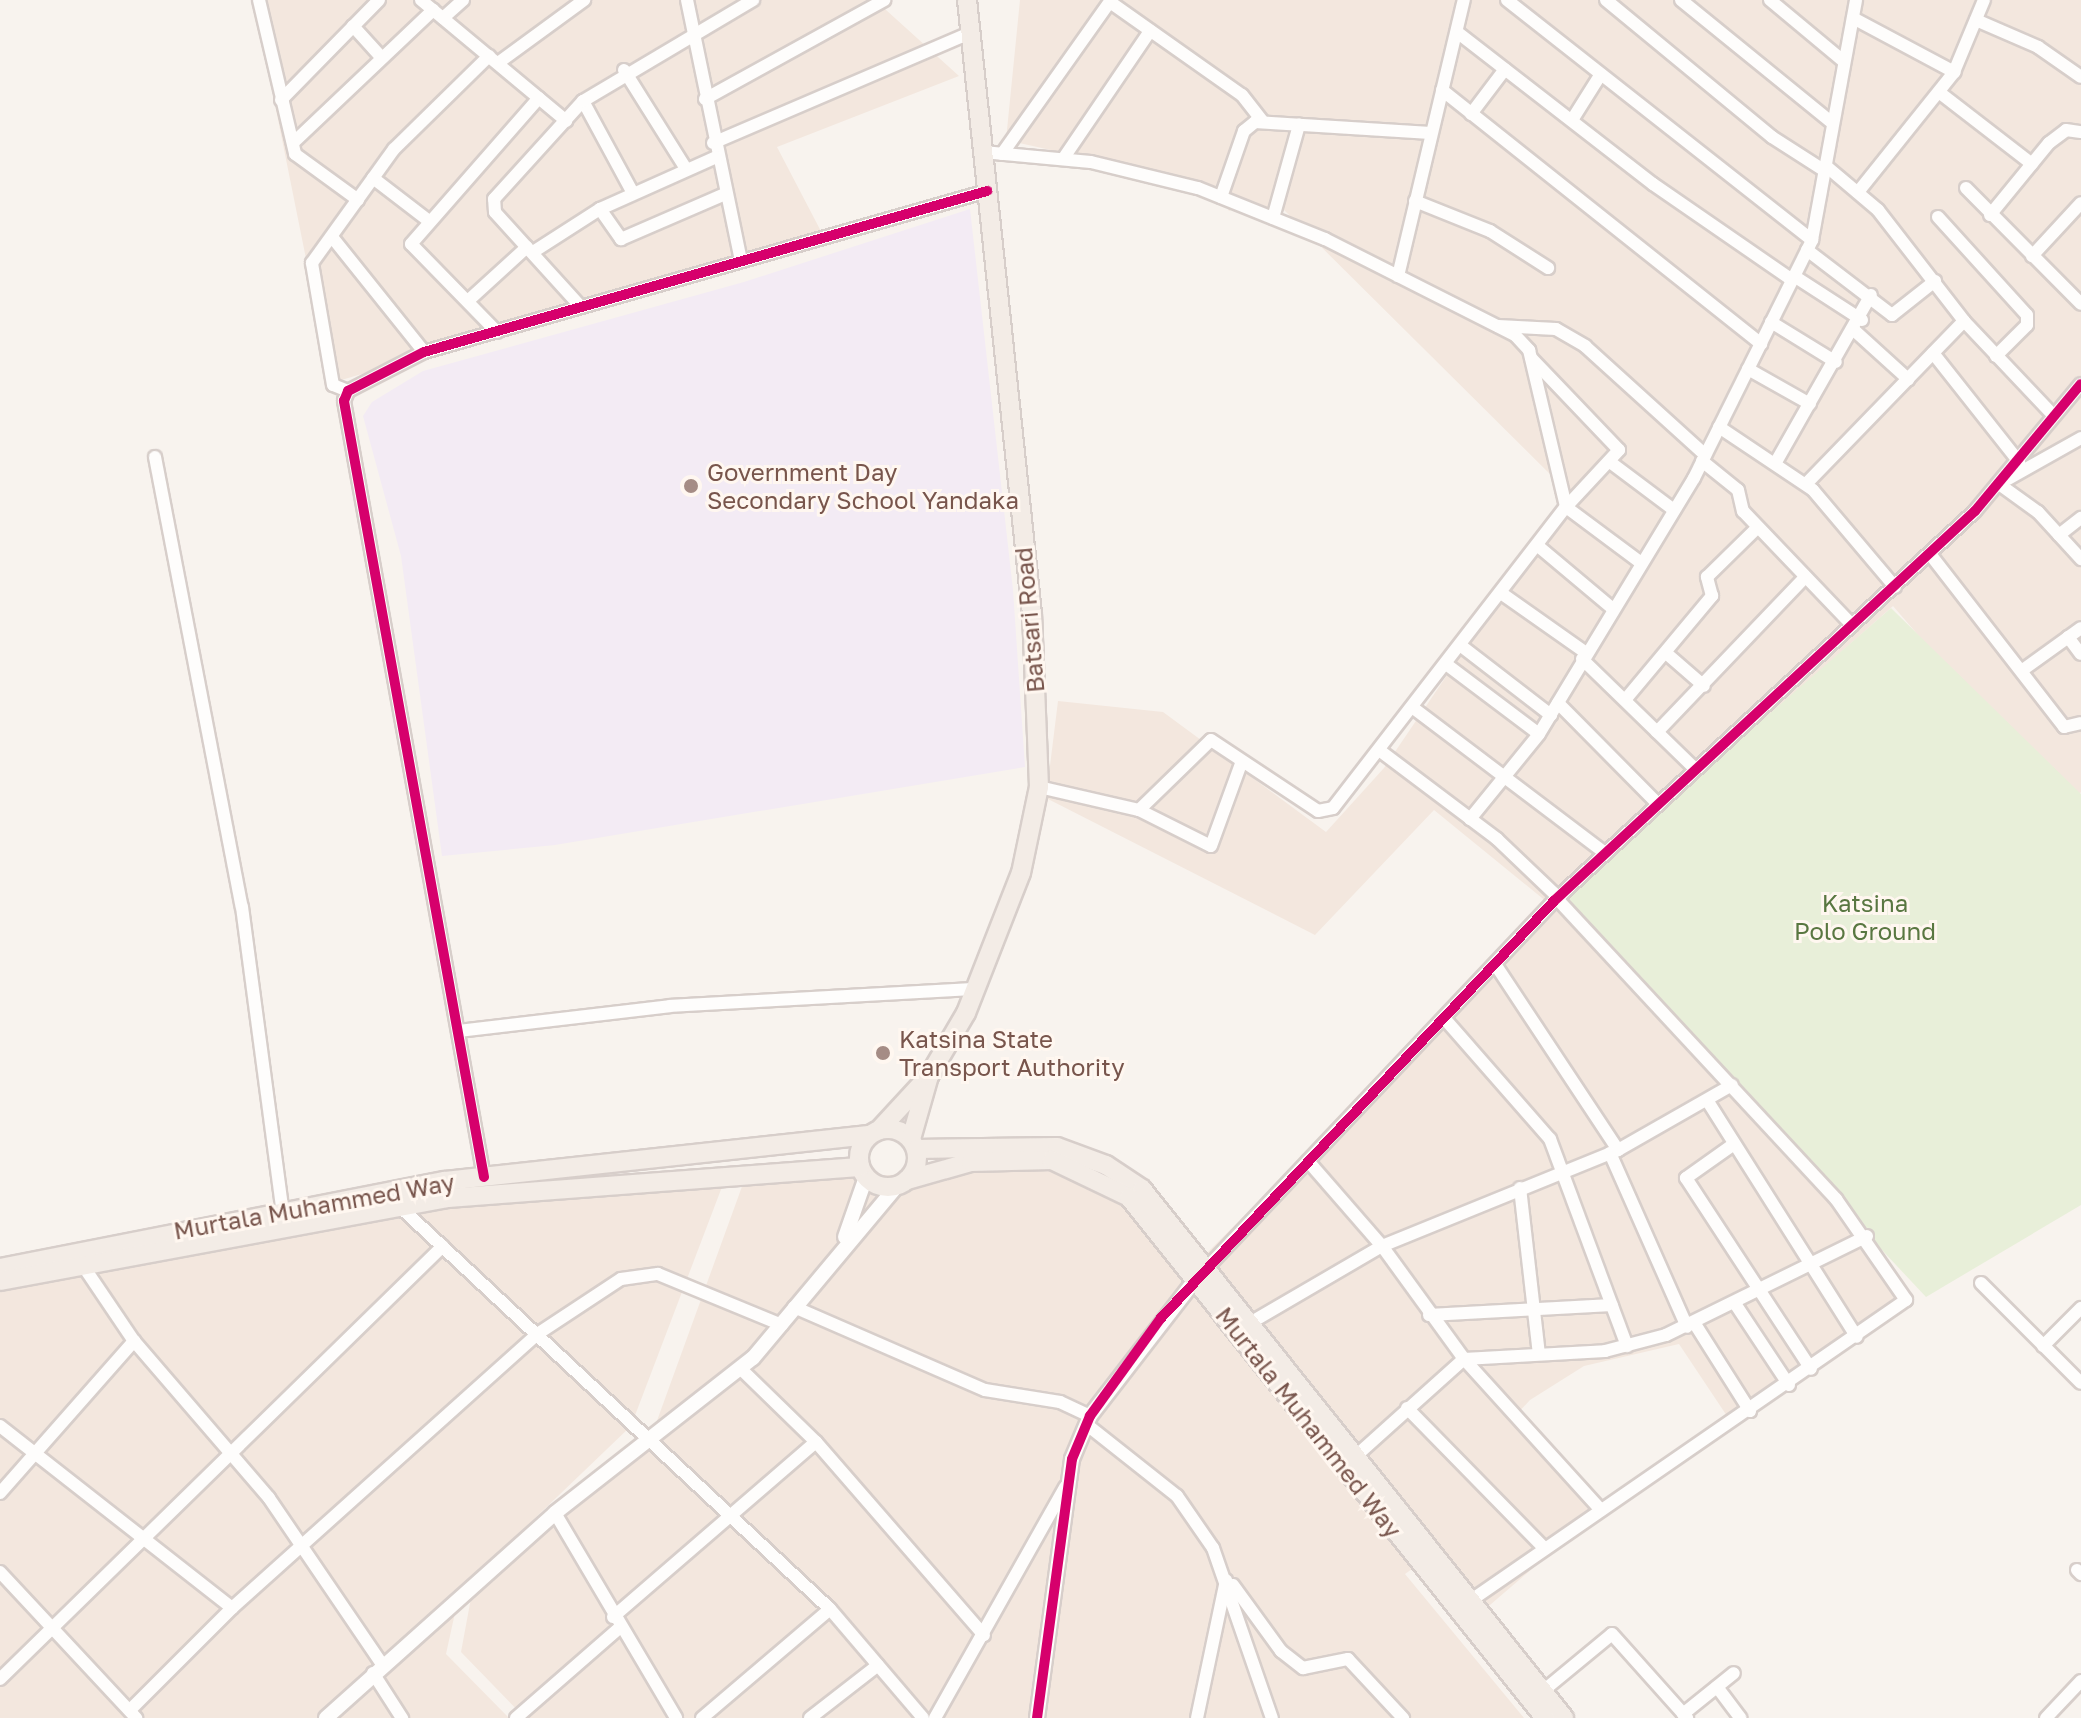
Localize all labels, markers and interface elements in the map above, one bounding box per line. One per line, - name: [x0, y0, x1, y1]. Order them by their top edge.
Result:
- place label: Government Day Secondary School Yandaka: [707, 458, 1019, 514]
- marker: Government Day Secondary School Yandaka: [682, 477, 700, 495]
- street label: Batsari Road: [1008, 546, 1050, 694]
- park label: Katsina Polo Ground: [1794, 889, 1936, 945]
- place label: Katsina State Transport Authority: [899, 1025, 1125, 1081]
- marker: Katsina State Transport Authority: [874, 1044, 892, 1062]
- street label: Murtala Muhammed Way: [171, 1167, 457, 1245]
- street label: Murtala Muhammed Way: [1210, 1301, 1408, 1543]

